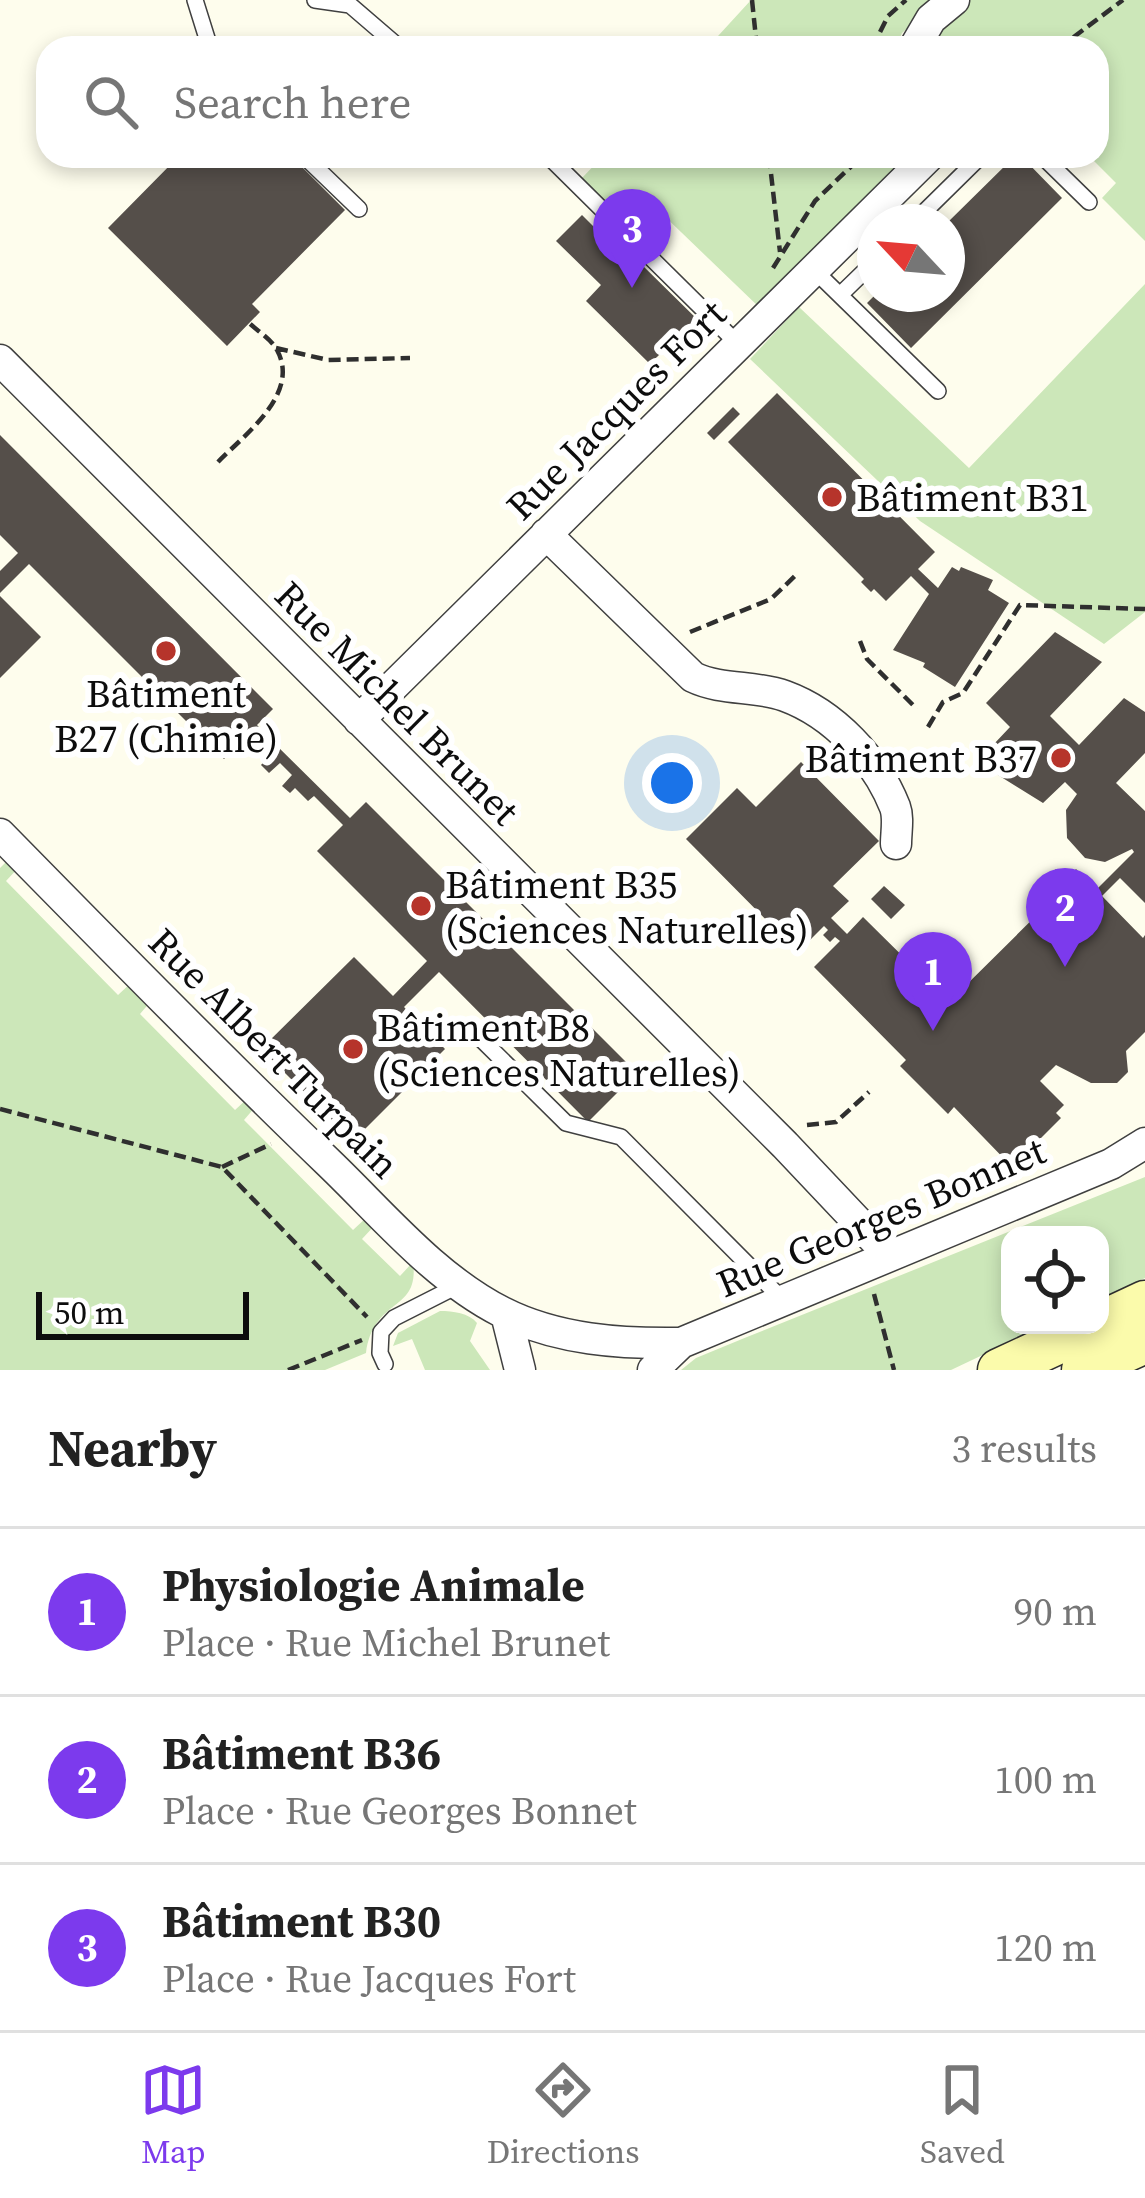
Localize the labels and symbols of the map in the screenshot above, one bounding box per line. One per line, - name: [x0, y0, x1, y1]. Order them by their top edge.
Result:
- pin: 3: [593, 189, 671, 288]
- north arrow: [857, 204, 965, 312]
- street label: Rue Jacques Fort: [494, 288, 738, 532]
- place label: Bâtiment B31: [856, 471, 1088, 524]
- marker: Bâtiment B31: [819, 484, 845, 510]
- street label: Rue Michel Brunet: [263, 569, 531, 837]
- marker: Bâtiment B27 (Chimie): [153, 638, 179, 664]
- place label: Bâtiment B27 (Chimie): [54, 667, 278, 765]
- place label: Bâtiment B37: [805, 732, 1037, 785]
- marker: Bâtiment B37: [1048, 745, 1074, 771]
- your location: [642, 753, 702, 813]
- place label: Bâtiment B35 (Sciences Naturelles): [445, 858, 809, 956]
- pin: 2: [1026, 868, 1104, 967]
- marker: Bâtiment B35 (Sciences Naturelles): [408, 893, 434, 919]
- street label: Rue Albert Turpain: [137, 916, 411, 1190]
- pin: 1: [894, 932, 972, 1031]
- place label: Bâtiment B8 (Sciences Naturelles): [377, 1001, 741, 1099]
- marker: Bâtiment B8 (Sciences Naturelles): [340, 1036, 366, 1062]
- street label: Rue Georges Bonnet: [709, 1124, 1054, 1310]
- scale bar: [36, 1286, 249, 1339]

